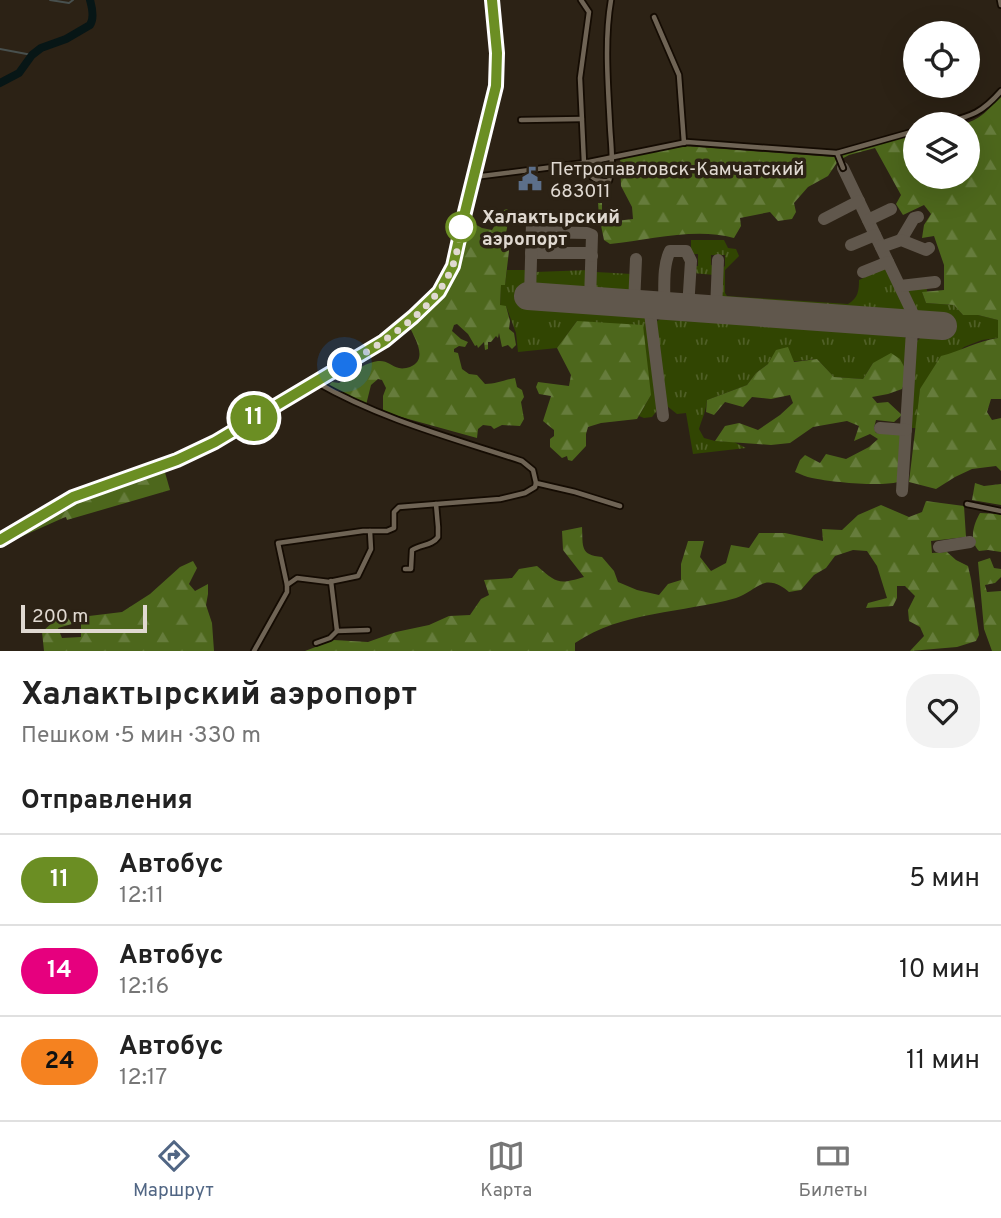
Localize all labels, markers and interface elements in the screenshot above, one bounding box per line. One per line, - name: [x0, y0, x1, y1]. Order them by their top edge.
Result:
- map controls: [903, 21, 980, 189]
- button: locate: [903, 21, 980, 98]
- button: layers: [903, 112, 980, 189]
- place label: Петропавловск-Камчатский 683011: [550, 158, 804, 204]
- public building icon: Петропавловск-Камчатский 683011: [516, 165, 544, 193]
- place label: Халактырский аэропорт: [482, 206, 620, 252]
- marker: Халактырский аэропорт: [446, 212, 476, 242]
- your location: [327, 347, 362, 382]
- line badge: 11: [222, 395, 286, 441]
- text: 11: [244, 403, 264, 433]
- scale bar: [21, 602, 147, 634]
- text: 200 m: [32, 605, 88, 629]
- button: heart: [906, 674, 980, 748]
- text: Халактырский аэропорт: [21, 675, 417, 717]
- text: Пешком · 5 мин · 330 m: [21, 722, 261, 751]
- text: Отправления: [21, 785, 193, 818]
- text: Автобус: [119, 849, 224, 882]
- text: 5 мин: [909, 863, 980, 896]
- text: 11: [50, 865, 69, 895]
- text: 12:11: [119, 882, 164, 911]
- text: Автобус: [119, 940, 224, 973]
- text: 10 мин: [899, 954, 980, 987]
- text: 14: [47, 956, 72, 986]
- text: 12:16: [119, 973, 169, 1002]
- text: Автобус: [119, 1031, 224, 1064]
- text: 11 мин: [906, 1045, 980, 1078]
- text: 24: [44, 1047, 75, 1077]
- text: 12:17: [119, 1064, 167, 1093]
- tab: Маршрут: [133, 1137, 214, 1203]
- tab: Карта: [480, 1137, 532, 1203]
- tab: Билеты: [799, 1137, 868, 1203]

